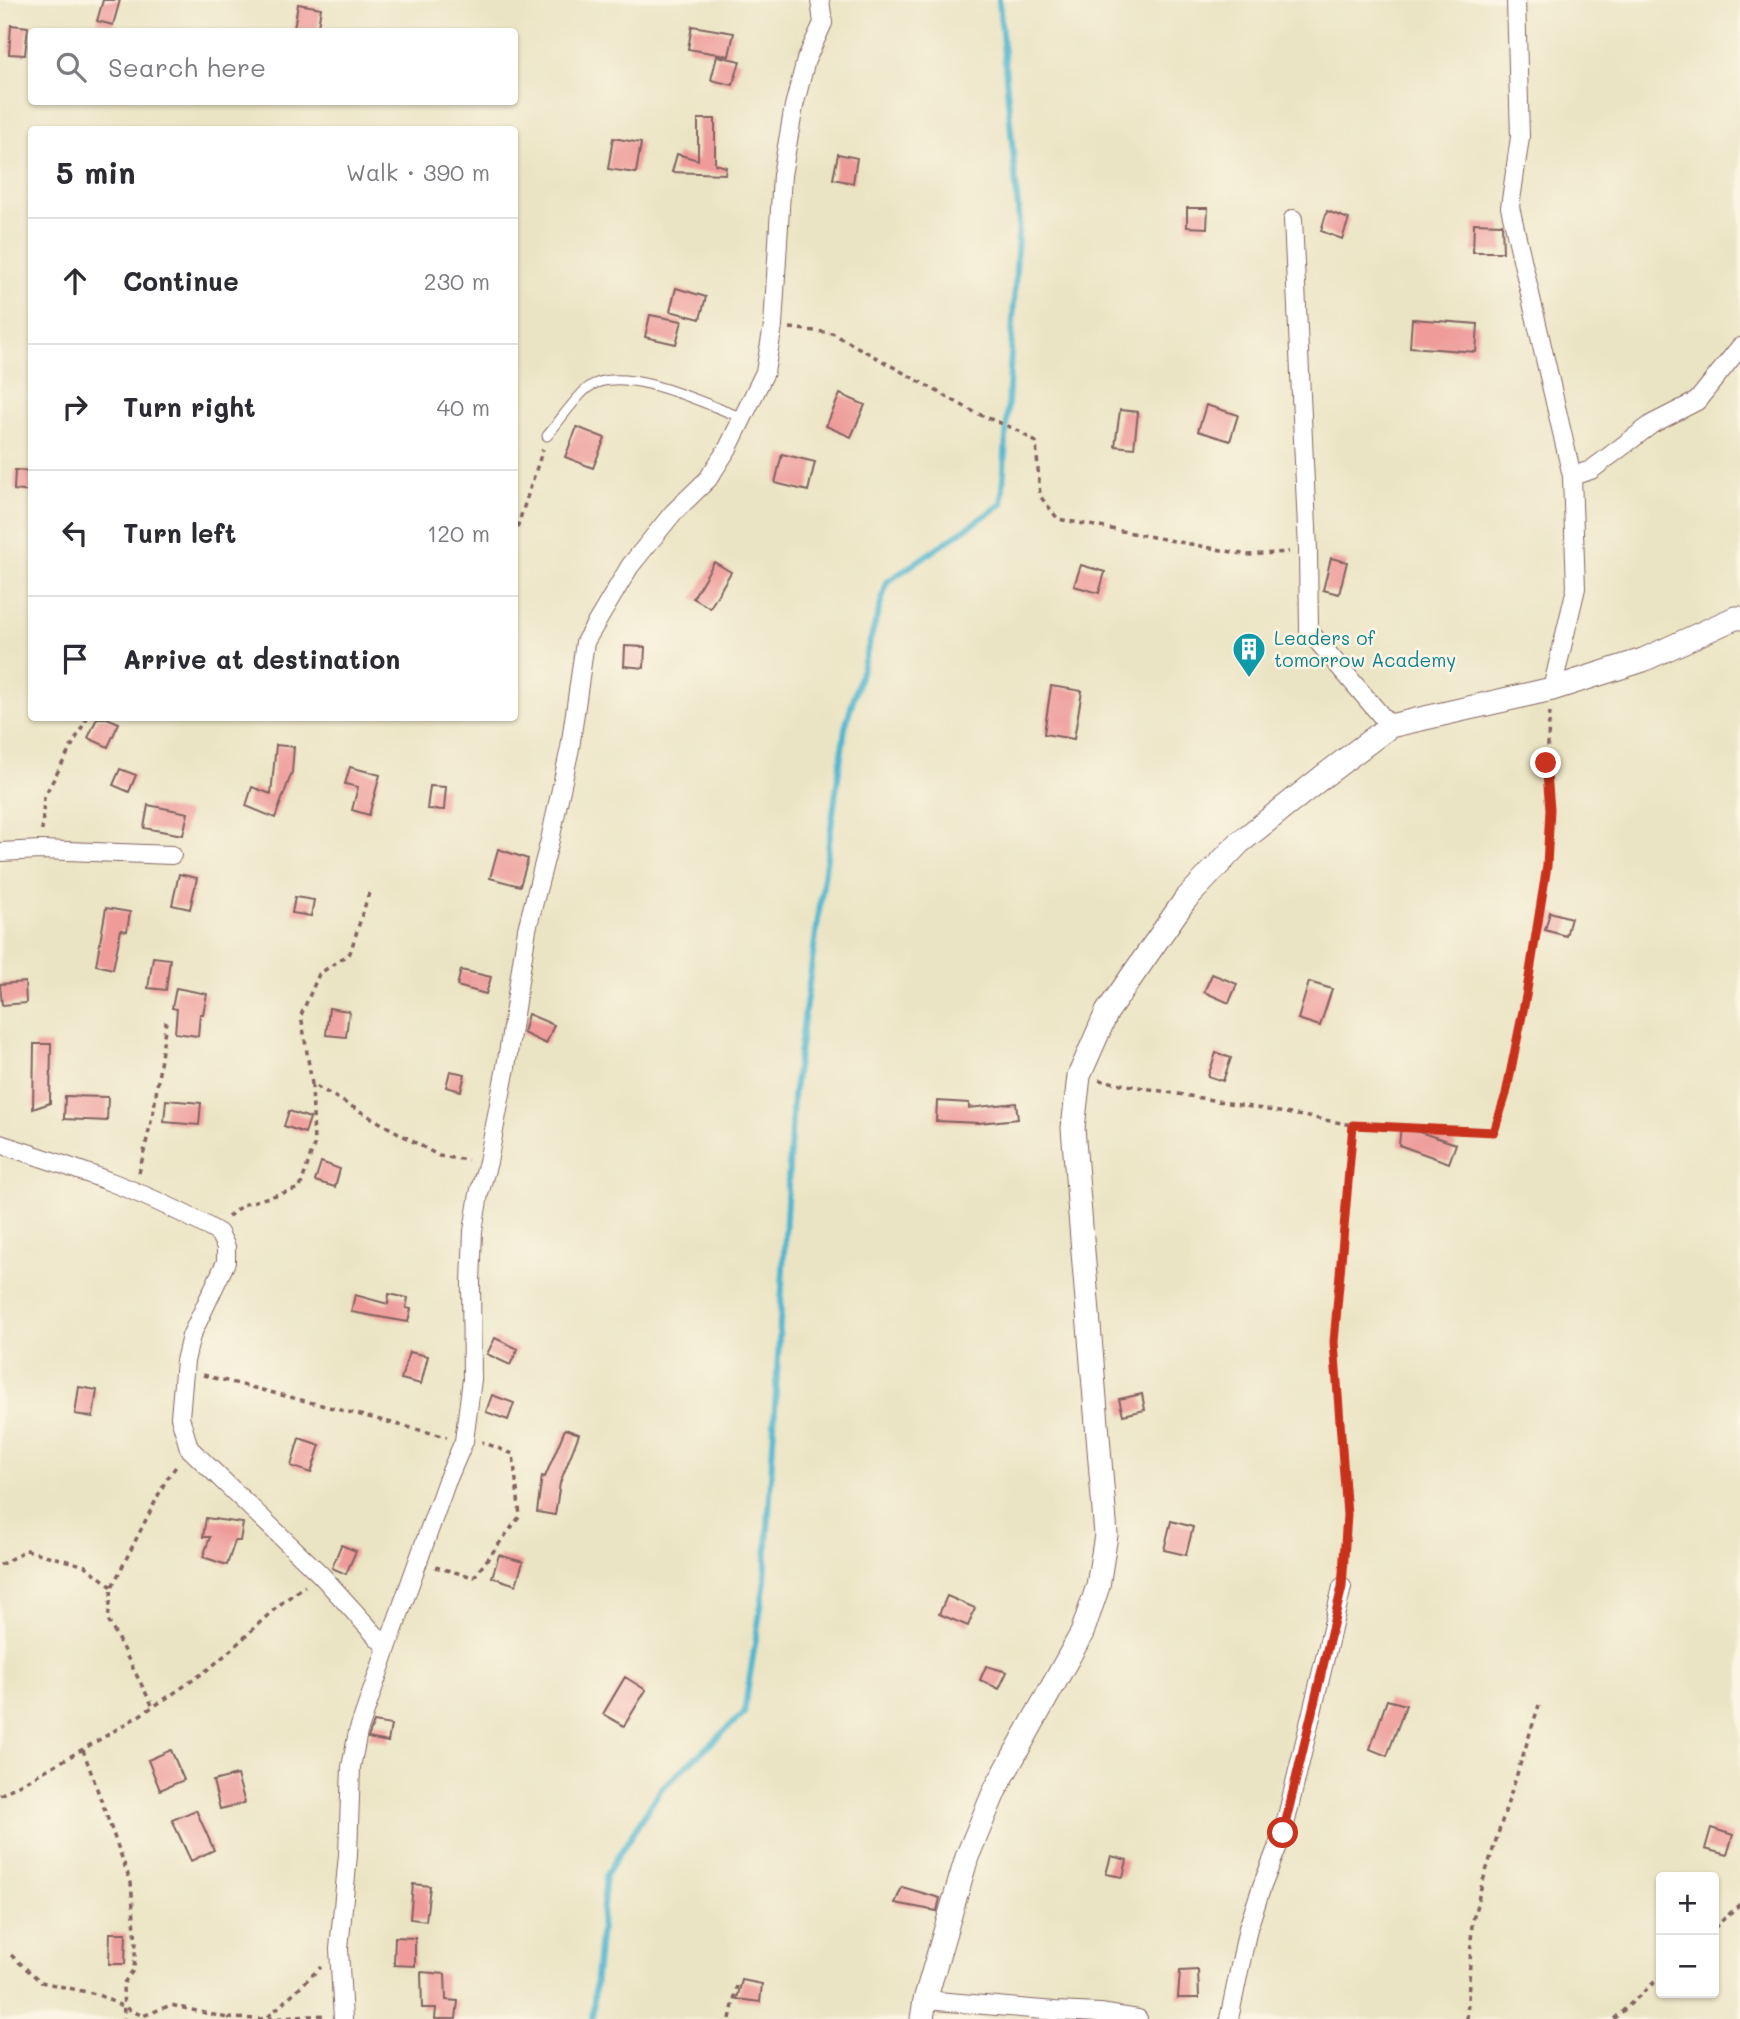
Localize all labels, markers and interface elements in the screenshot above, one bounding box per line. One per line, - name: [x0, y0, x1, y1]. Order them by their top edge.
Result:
- search box: [28, 28, 518, 105]
- icon: search: [52, 48, 90, 86]
- text: Search here: [108, 50, 266, 84]
- text: 5 min: [56, 152, 136, 192]
- text: Walk · 390 m: [346, 157, 490, 187]
- icon: ahead: [56, 262, 94, 300]
- text: Continue: [123, 264, 239, 298]
- text: 230 m: [424, 266, 490, 296]
- icon: right: [56, 388, 94, 426]
- text: Turn right: [123, 390, 256, 424]
- text: 40 m: [437, 392, 490, 422]
- icon: left: [56, 514, 94, 552]
- text: Turn left: [123, 516, 236, 550]
- text: 120 m: [427, 518, 490, 548]
- place label: Leaders of tomorrow Academy: [1274, 625, 1456, 672]
- building icon: Leaders of tomorrow Academy: [1230, 630, 1268, 679]
- icon: arrive: [56, 640, 94, 678]
- text: Arrive at destination: [123, 642, 400, 676]
- route end: [1530, 747, 1561, 778]
- route start: [1267, 1817, 1298, 1848]
- map controls: [1656, 1872, 1719, 1998]
- button: +: [1656, 1872, 1719, 1935]
- button: −: [1656, 1935, 1719, 1998]

